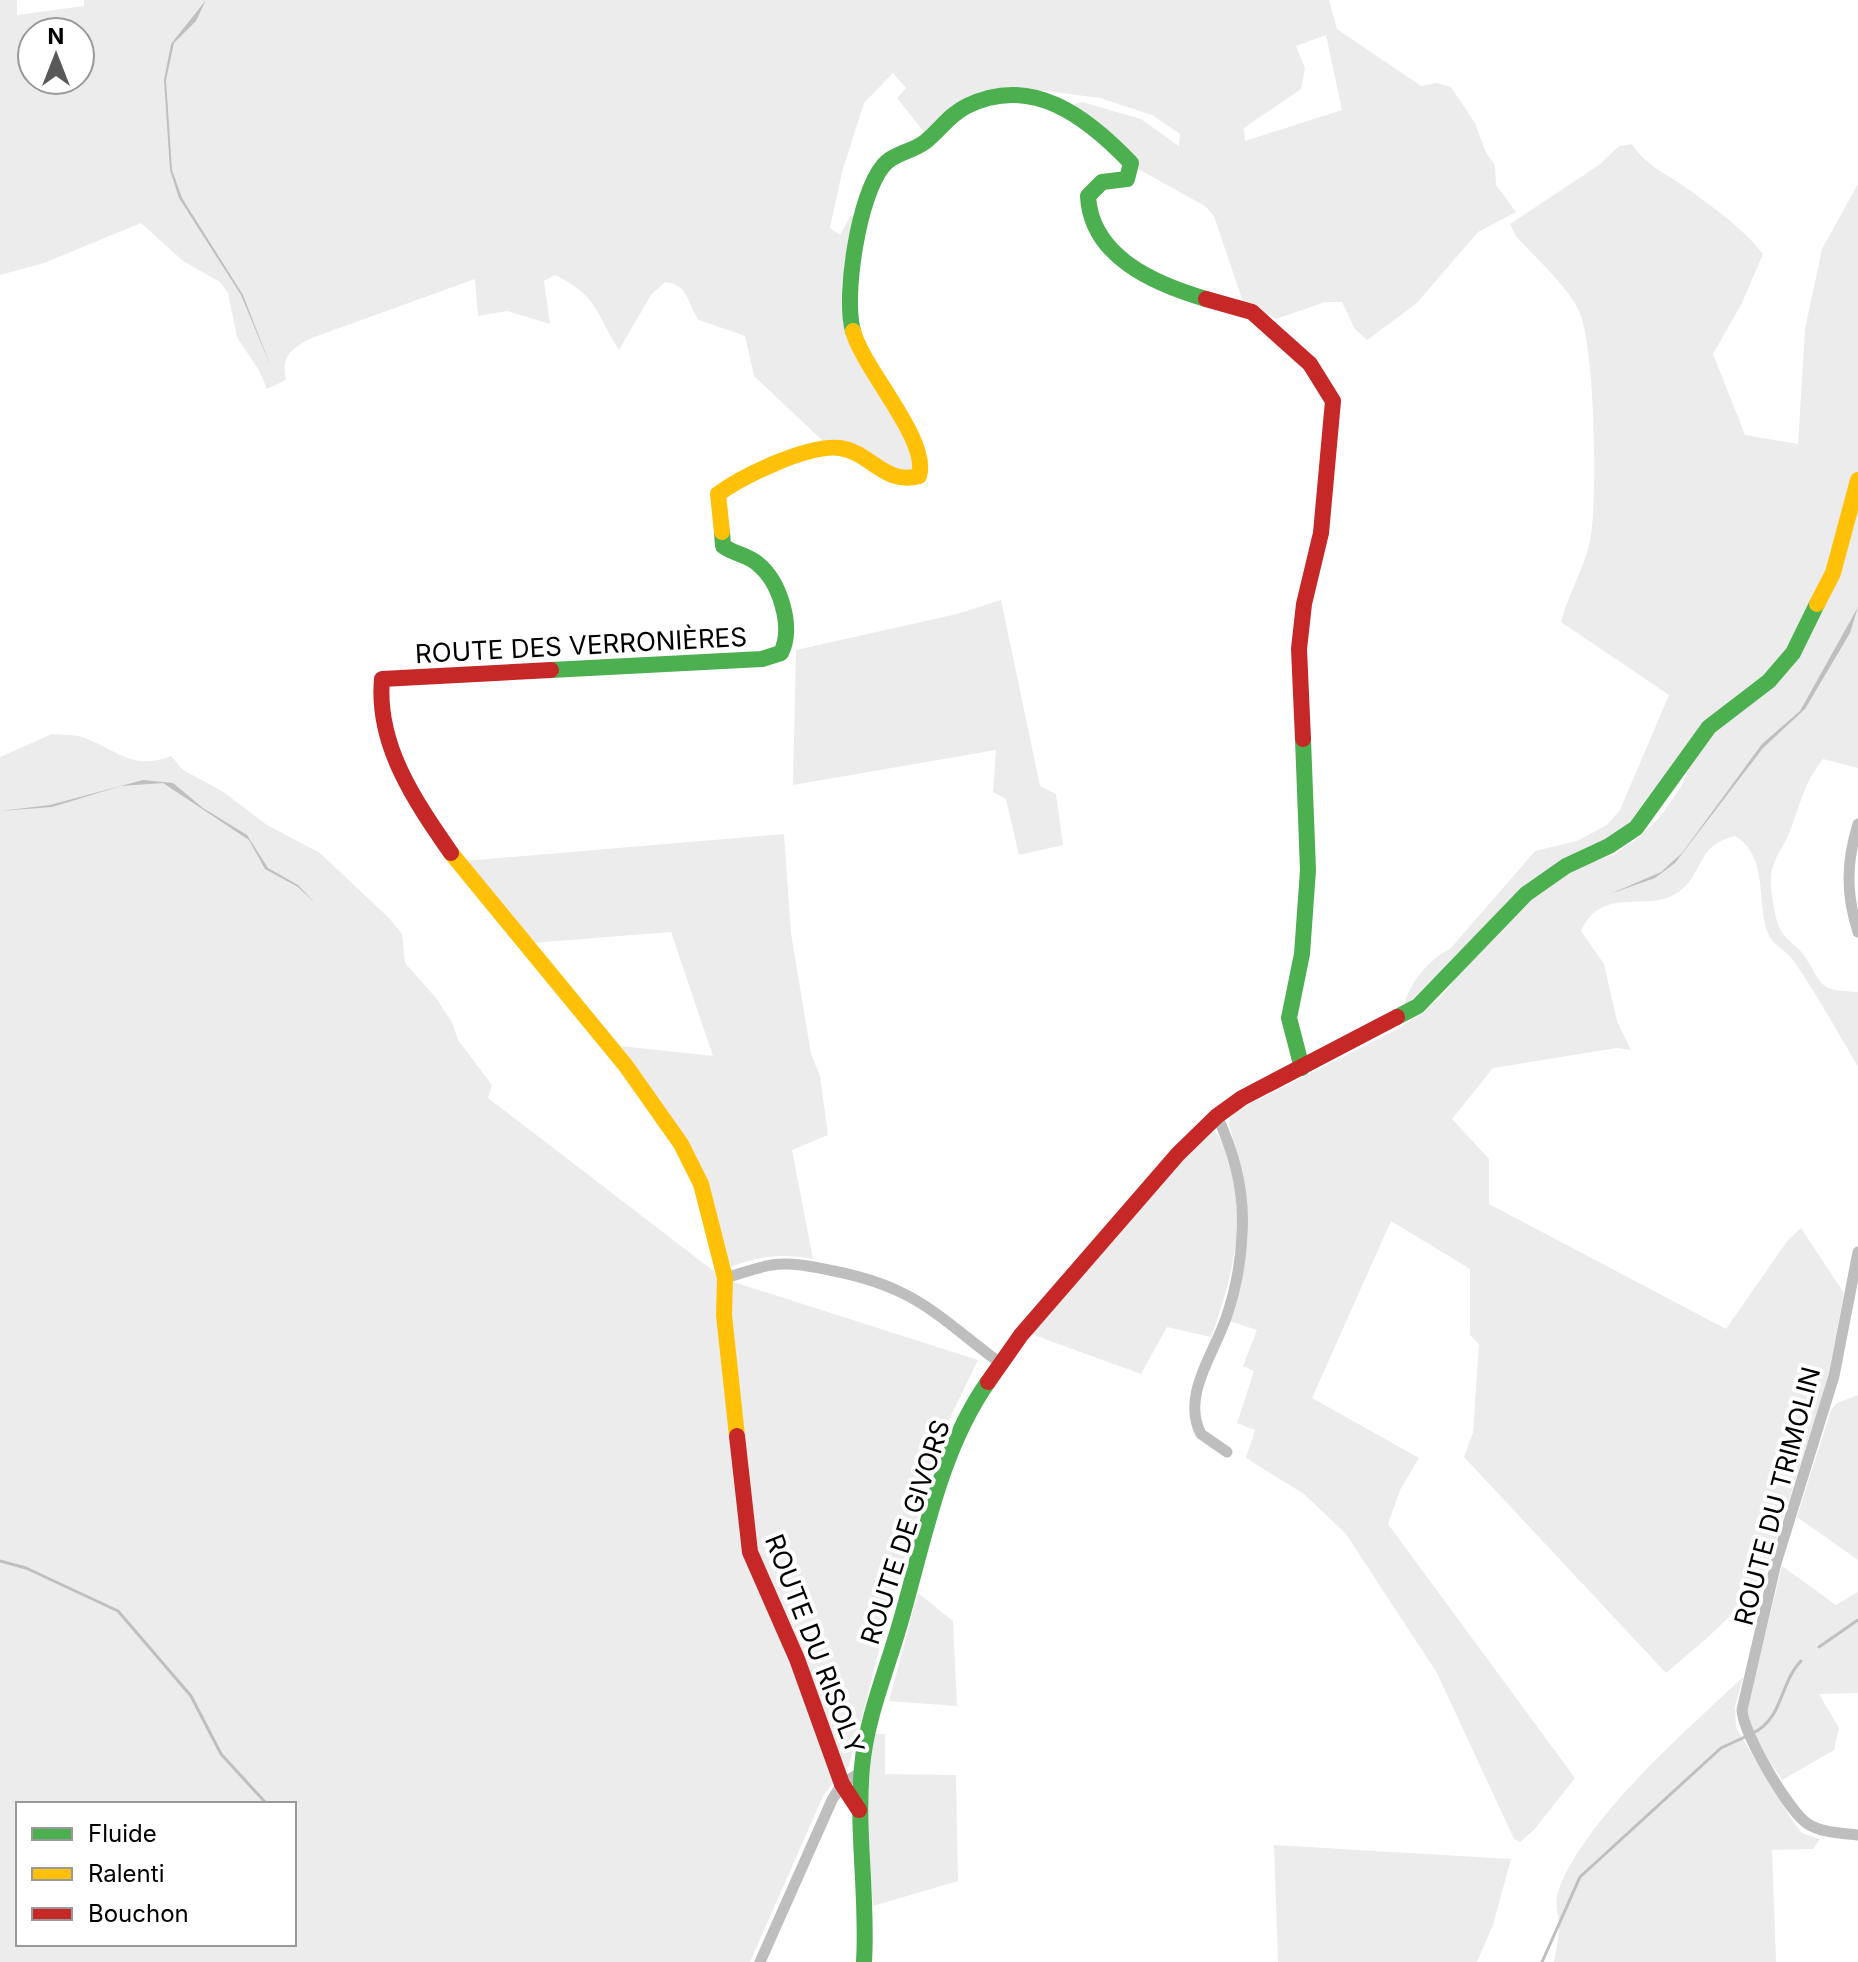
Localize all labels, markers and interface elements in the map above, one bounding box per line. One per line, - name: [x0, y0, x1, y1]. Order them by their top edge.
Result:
- north arrow: [16, 16, 96, 96]
- text: N: [48, 23, 64, 49]
- street label: ROUTE DES VERRONIÈRES: [414, 621, 748, 669]
- street label: ROUTE DU TRIMOLIN: [1728, 1363, 1826, 1629]
- street label: ROUTE DE GIVORS: [854, 1416, 956, 1648]
- street label: ROUTE DU RISOLY: [759, 1530, 871, 1758]
- legend: [16, 1802, 296, 1946]
- text: Fluide: [88, 1819, 157, 1848]
- text: Ralenti: [88, 1859, 164, 1888]
- text: Bouchon: [88, 1899, 189, 1928]

